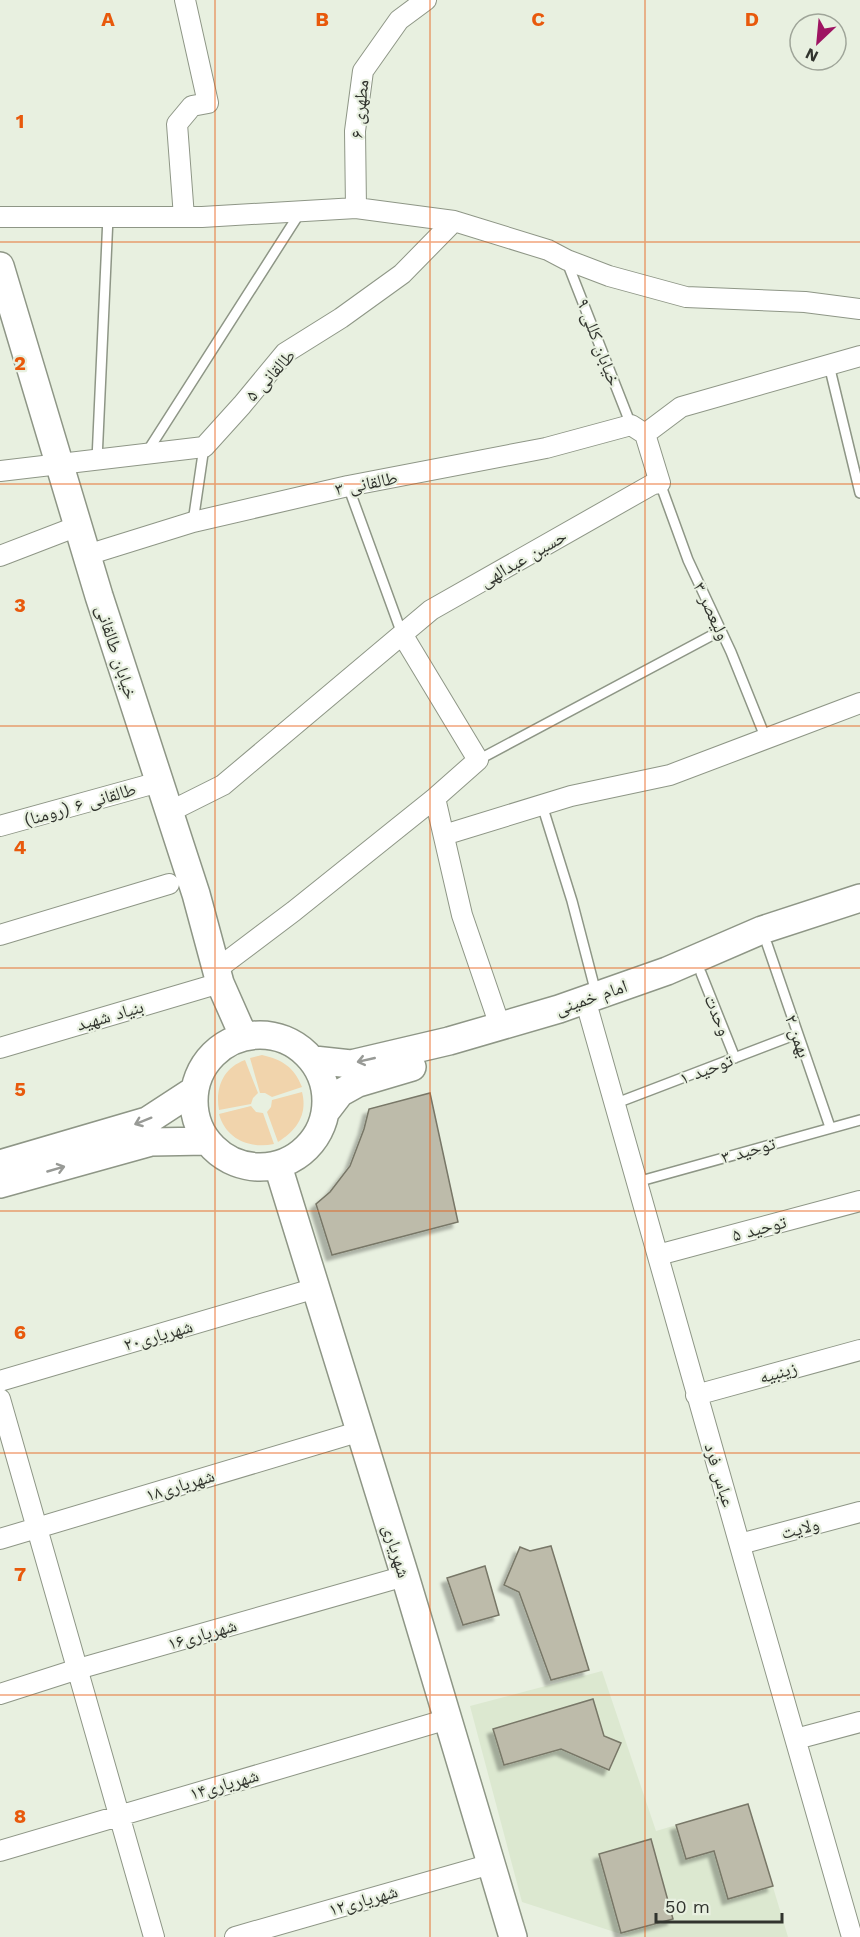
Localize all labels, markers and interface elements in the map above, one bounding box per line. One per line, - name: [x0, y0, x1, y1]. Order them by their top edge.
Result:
- text: A: [101, 7, 115, 31]
- text: B: [315, 7, 329, 31]
- text: C: [531, 7, 545, 31]
- text: D: [745, 7, 759, 31]
- north arrow: [788, 12, 848, 72]
- text: N: [802, 44, 821, 66]
- street label: مطهری ۶: [345, 79, 374, 140]
- text: 1: [16, 109, 24, 133]
- street label: خیابان کللی ۹: [572, 295, 625, 389]
- street label: طالقانی ۵: [241, 345, 300, 406]
- text: 2: [14, 351, 26, 375]
- street label: طالقانی ۳: [333, 467, 399, 500]
- street label: حسین عبدالهی: [476, 525, 571, 592]
- street label: ولیعصر ۳: [689, 579, 735, 644]
- text: 3: [14, 593, 26, 617]
- street label: خیابان طالقانی: [91, 602, 142, 702]
- street label: طالقانی ۶ (رومنا): [22, 778, 139, 831]
- text: 4: [14, 835, 27, 859]
- street label: امام خمینی: [552, 975, 631, 1021]
- street label: وحدت: [700, 991, 736, 1039]
- street label: بنیاد شهید: [74, 995, 146, 1035]
- street label: بهمن ۲: [780, 1012, 815, 1061]
- street label: توحید ۱: [676, 1049, 736, 1089]
- one-way arrow: [357, 1055, 376, 1067]
- text: 5: [14, 1077, 26, 1101]
- one-way arrow: [135, 1116, 153, 1127]
- street label: توحید ۳: [719, 1132, 778, 1168]
- one-way arrow: [46, 1162, 65, 1174]
- street label: توحید ۵: [730, 1211, 789, 1246]
- street label: شهریاری۲۰: [121, 1315, 195, 1356]
- text: 6: [14, 1320, 26, 1344]
- street label: زینبیه: [757, 1357, 799, 1388]
- street label: عباس فرد: [699, 1441, 740, 1510]
- street label: شهریاری۱۸: [143, 1465, 217, 1506]
- street label: ولایت: [779, 1513, 821, 1543]
- street label: شهریاری: [378, 1522, 415, 1581]
- text: 7: [14, 1562, 26, 1586]
- street label: شهریاری۱۶: [165, 1614, 239, 1655]
- street label: شهریاری۱۴: [187, 1764, 261, 1805]
- text: 8: [14, 1804, 26, 1828]
- street label: شهریاری۱۲: [326, 1880, 400, 1921]
- scale bar: [656, 1886, 782, 1924]
- text: 50 m: [665, 1896, 710, 1917]

